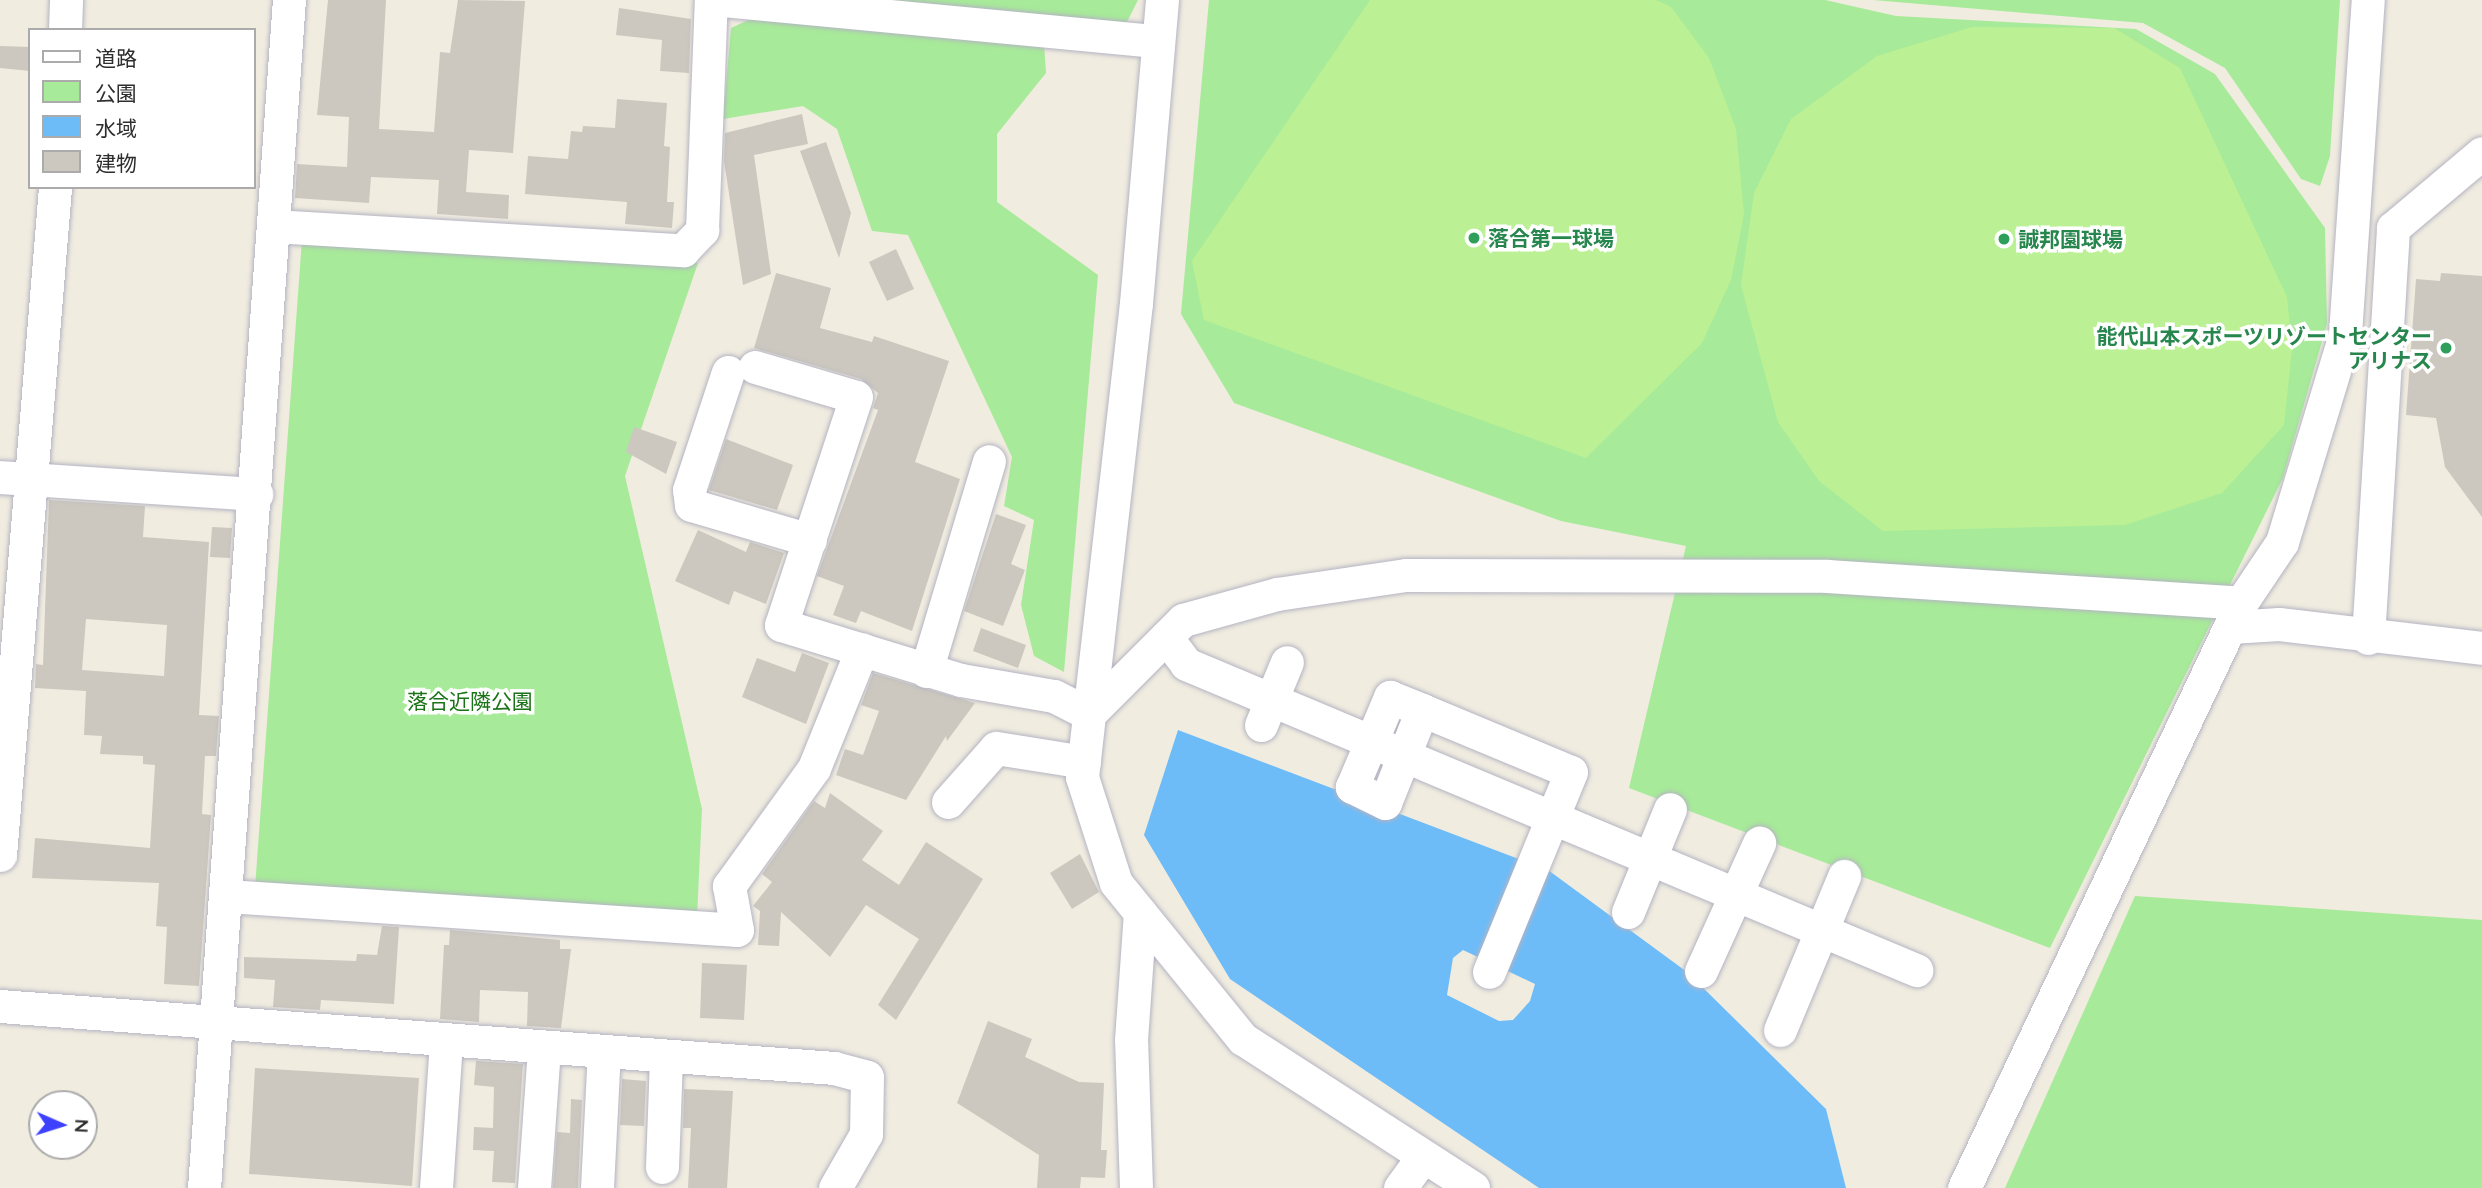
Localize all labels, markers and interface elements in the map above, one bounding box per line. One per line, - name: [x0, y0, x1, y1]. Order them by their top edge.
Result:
- legend: [28, 28, 256, 189]
- text: 道路: [95, 45, 137, 71]
- text: 公園: [95, 80, 137, 106]
- text: 水域: [95, 115, 137, 141]
- text: 建物: [95, 150, 137, 176]
- place label: 落合第一球場: [1488, 225, 1614, 251]
- place label: 誠邦園球場: [2018, 226, 2123, 252]
- marker: 落合第一球場: [1466, 230, 1482, 246]
- marker: 誠邦園球場: [1996, 231, 2012, 247]
- place label: 能代山本スポーツリゾートセンター アリナス: [2096, 323, 2432, 373]
- marker: 能代山本スポーツリゾートセンター アリナス: [2438, 340, 2454, 356]
- park label: 落合近隣公園: [407, 688, 533, 714]
- north arrow: [28, 1090, 98, 1160]
- text: N: [70, 1118, 94, 1134]

